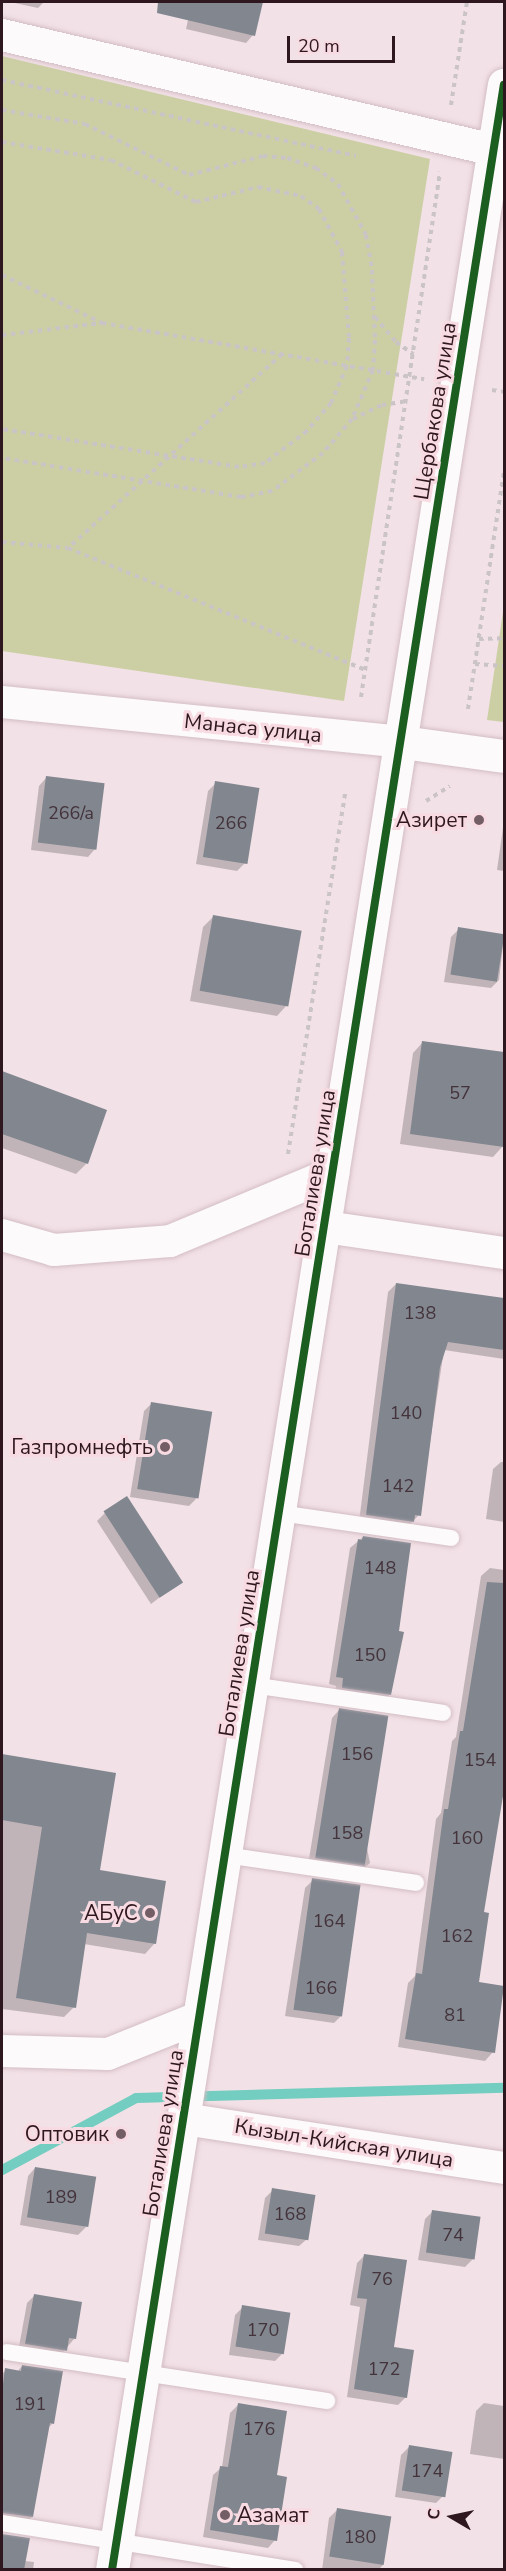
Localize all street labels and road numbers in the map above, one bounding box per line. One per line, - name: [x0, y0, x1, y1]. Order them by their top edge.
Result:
- street label: Щербакова улица: [409, 320, 461, 502]
- street label: Манаса улица: [183, 708, 323, 748]
- street label: Боталиева улица: [289, 1088, 341, 1258]
- street label: Боталиева улица: [213, 1568, 265, 1738]
- street label: Боталиева улица: [137, 2048, 189, 2218]
- street label: Кызыл-Кийская улица: [233, 2113, 455, 2173]

